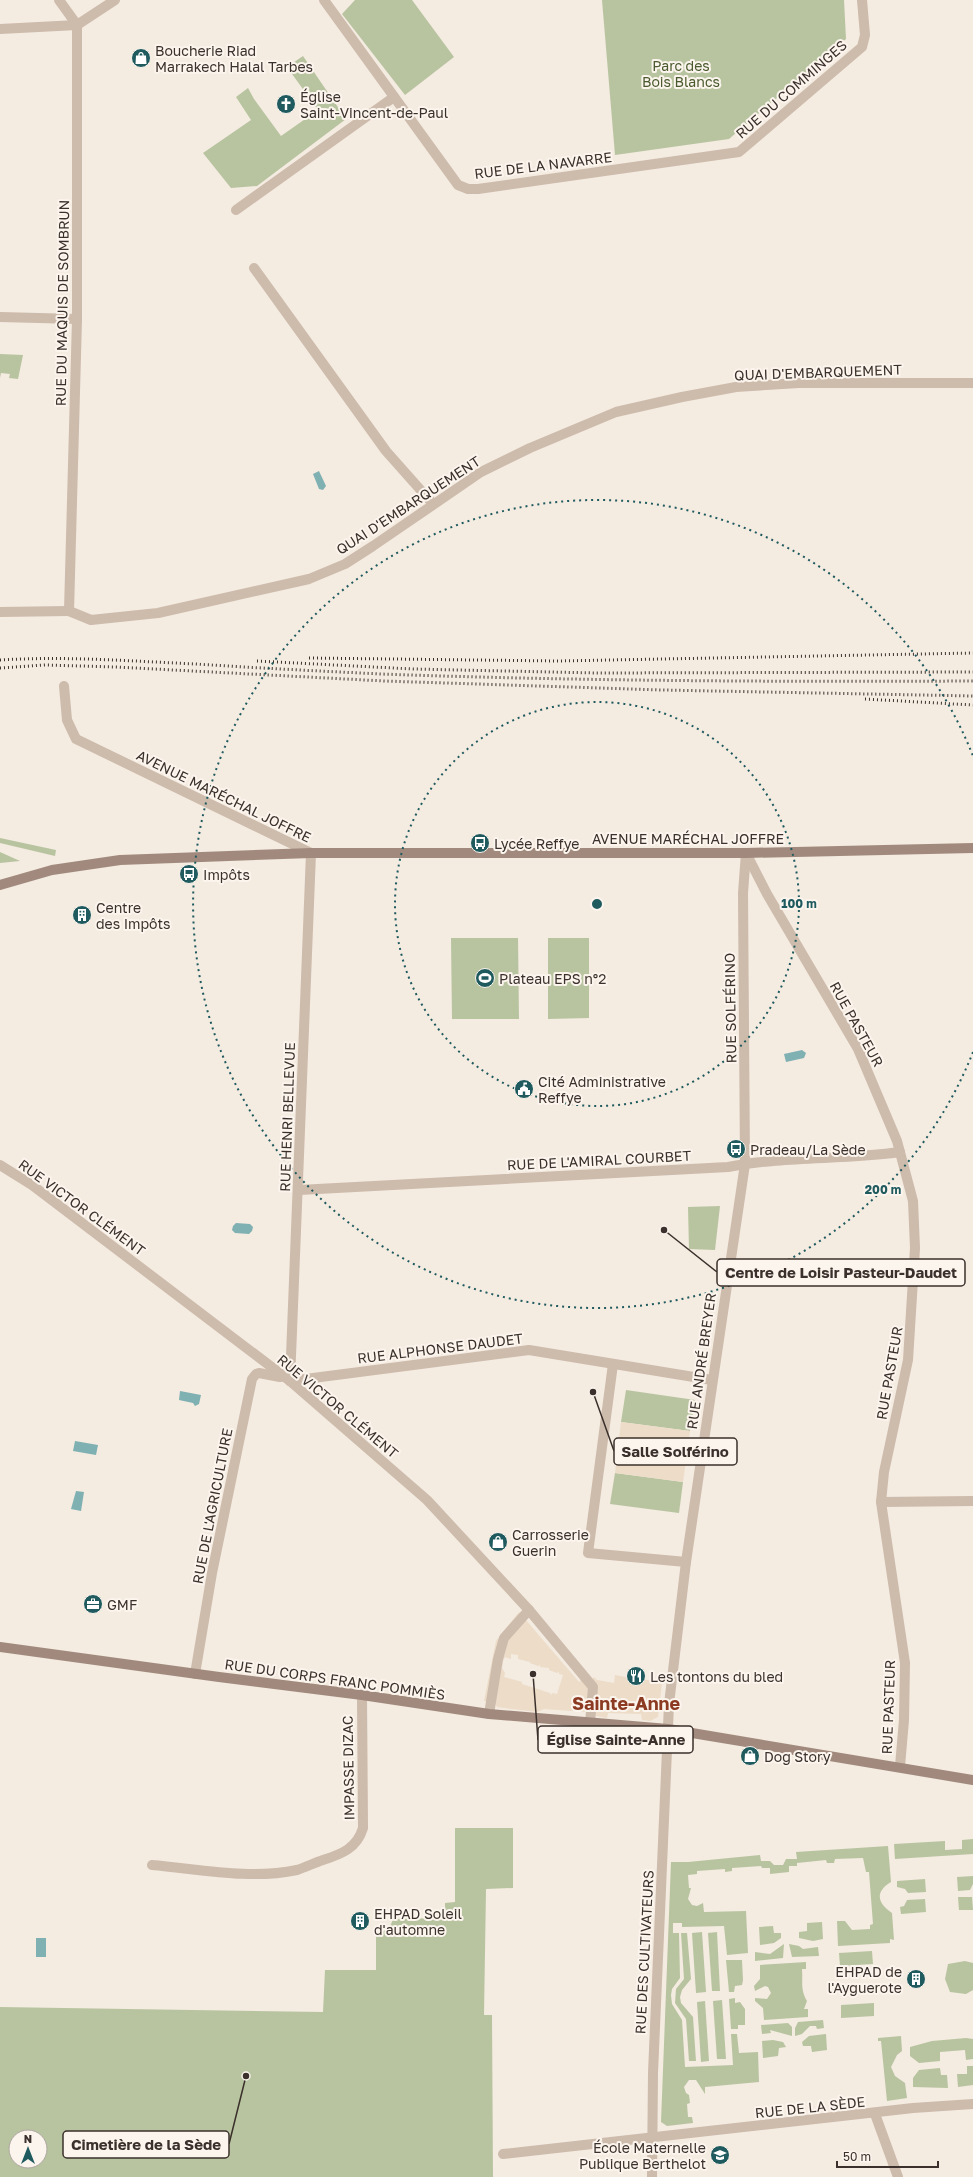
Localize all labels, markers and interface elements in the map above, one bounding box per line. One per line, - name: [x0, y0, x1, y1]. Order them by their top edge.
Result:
- street label: RUE DU COMMINGES: [732, 36, 850, 142]
- place label: Boucherie Riad Marrakech Halal Tarbes: [155, 42, 313, 75]
- shop icon: Boucherie Riad Marrakech Halal Tarbes: [130, 47, 152, 69]
- park label: Parc des Bois Blancs: [642, 57, 720, 90]
- place label: Église Saint-Vincent-de-Paul: [300, 88, 448, 121]
- church icon: Église Saint-Vincent-de-Paul: [275, 93, 297, 115]
- street label: RUE DE LA NAVARRE: [473, 148, 613, 182]
- street label: RUE DU MAQUIS DE SOMBRUN: [52, 200, 72, 406]
- street label: QUAI D'EMBARQUEMENT: [734, 361, 903, 383]
- street label: QUAI D'EMBARQUEMENT: [333, 452, 483, 558]
- street label: AVENUE MARÉCHAL JOFFRE: [134, 746, 314, 846]
- street label: AVENUE MARÉCHAL JOFFRE: [592, 830, 784, 847]
- bus stop icon: Lycée Reffye: [469, 832, 491, 854]
- place label: Lycée Reffye: [494, 835, 579, 852]
- bus stop icon: Impôts: [178, 863, 200, 885]
- place label: Impôts: [203, 866, 250, 883]
- text: 100 m: [781, 896, 817, 911]
- centre of rings: [590, 897, 604, 911]
- place label: Centre des Impôts: [96, 899, 170, 932]
- building icon: Centre des Impôts: [71, 904, 93, 926]
- street label: RUE SOLFÉRINO: [721, 952, 739, 1064]
- sports icon: Plateau EPS n°2: [474, 967, 496, 989]
- place label: Plateau EPS n°2: [499, 970, 606, 987]
- street label: RUE PASTEUR: [827, 978, 887, 1070]
- street label: RUE HENRI BELLEVUE: [276, 1042, 298, 1192]
- place label: Cité Administrative Reffye: [538, 1073, 666, 1106]
- public building icon: Cité Administrative Reffye: [513, 1078, 535, 1100]
- bus stop icon: Pradeau/La Sède: [725, 1138, 747, 1160]
- place label: Pradeau/La Sède: [750, 1141, 866, 1158]
- street label: RUE DE L'AMIRAL COURBET: [506, 1147, 692, 1173]
- street label: RUE VICTOR CLÉMENT: [15, 1155, 149, 1259]
- text: 200 m: [865, 1182, 901, 1197]
- callout: Centre de Loisir Pasteur-Daudet: [717, 1259, 965, 1286]
- text: Centre de Loisir Pasteur-Daudet: [725, 1263, 957, 1281]
- street label: RUE ANDRÉ BREYER: [683, 1292, 719, 1430]
- street label: RUE PASTEUR: [872, 1325, 906, 1421]
- street label: RUE ALPHONSE DAUDET: [356, 1329, 524, 1367]
- street label: RUE VICTOR CLÉMENT: [274, 1351, 402, 1462]
- street label: RUE DE L'AGRICULTURE: [189, 1427, 235, 1585]
- callout: Salle Solférino: [614, 1438, 737, 1465]
- text: Salle Solférino: [621, 1442, 729, 1460]
- place label: Carrosserie Guerin: [512, 1526, 589, 1559]
- shop icon: Carrosserie Guerin: [487, 1531, 509, 1553]
- office icon: GMF: [82, 1593, 104, 1615]
- place label: GMF: [107, 1596, 137, 1613]
- street label: RUE DU CORPS FRANC POMMIÈS: [224, 1655, 446, 1703]
- street label: RUE PASTEUR: [878, 1659, 898, 1755]
- restaurant icon: Les tontons du bled: [625, 1665, 647, 1687]
- place label: Les tontons du bled: [650, 1668, 783, 1685]
- district label: Sainte-Anne: [572, 1692, 680, 1714]
- street label: IMPASSE DIZAC: [339, 1715, 357, 1821]
- callout: Église Sainte-Anne: [538, 1726, 693, 1753]
- text: Église Sainte-Anne: [547, 1730, 686, 1748]
- shop icon: Dog Story: [739, 1745, 761, 1767]
- place label: Dog Story: [764, 1748, 831, 1765]
- street label: RUE DES CULTIVATEURS: [631, 1869, 657, 2035]
- place label: EHPAD Soleil d'automne: [374, 1905, 462, 1938]
- building icon: EHPAD Soleil d'automne: [349, 1910, 371, 1932]
- place label: EHPAD de l'Ayguerote: [827, 1963, 902, 1996]
- building icon: EHPAD de l'Ayguerote: [905, 1968, 927, 1990]
- street label: RUE DE LA SÈDE: [754, 2093, 866, 2121]
- north arrow: [8, 2129, 48, 2169]
- callout: Cimetière de la Sède: [63, 2131, 229, 2158]
- text: N: [24, 2132, 32, 2145]
- text: Cimetière de la Sède: [71, 2135, 221, 2153]
- place label: École Maternelle Publique Berthelot: [579, 2139, 706, 2172]
- scale bar: [837, 2143, 938, 2169]
- school or university icon: École Maternelle Publique Berthelot: [709, 2144, 731, 2166]
- text: 50 m: [843, 2149, 871, 2164]

